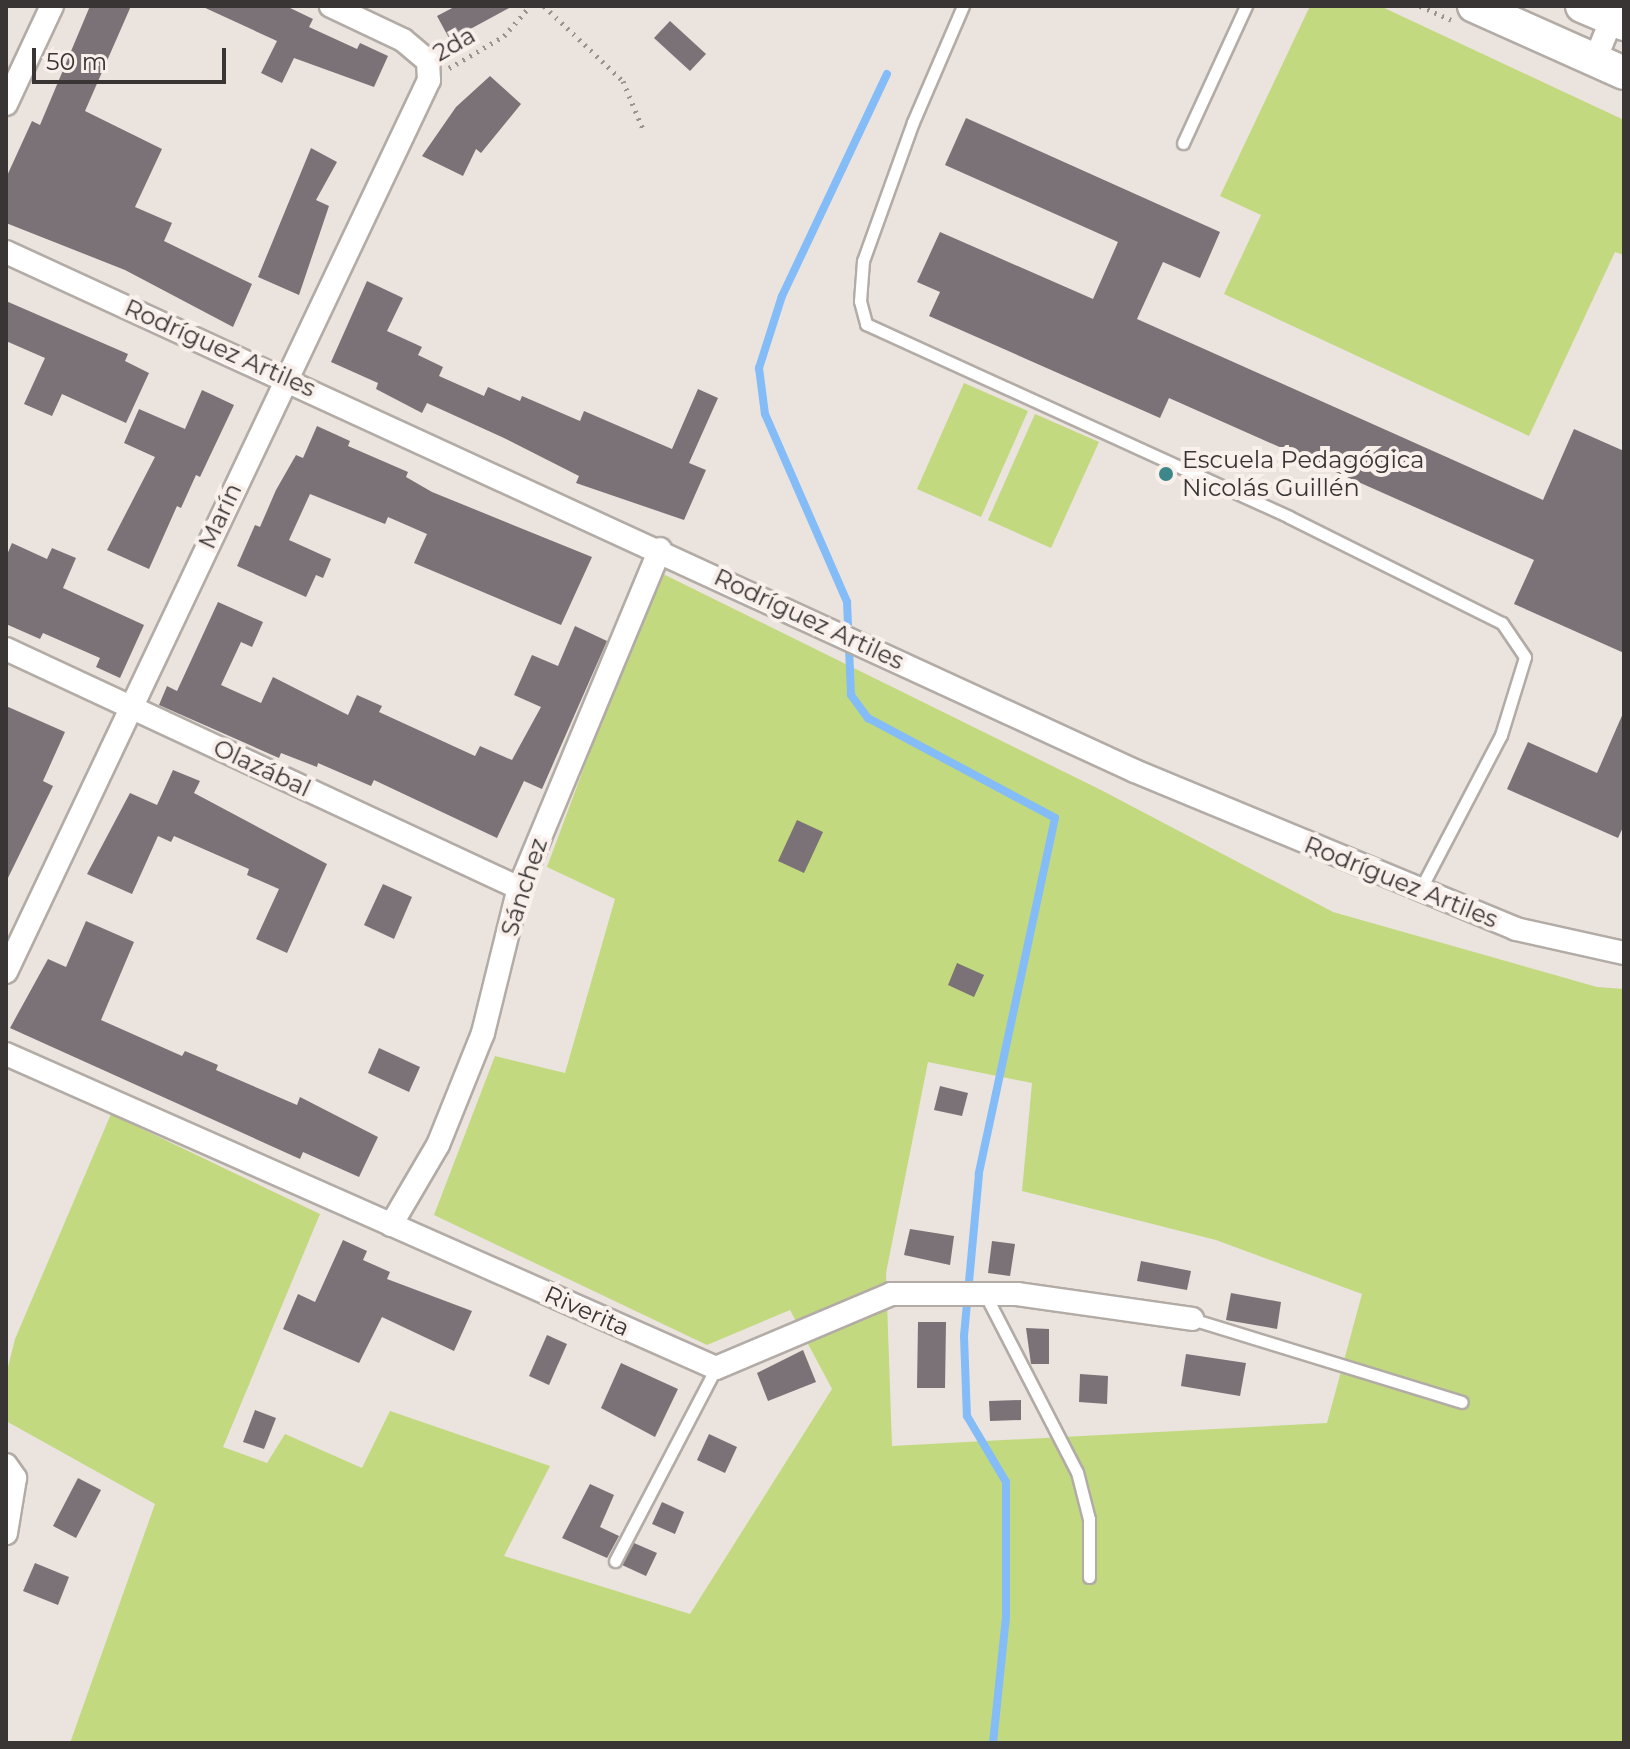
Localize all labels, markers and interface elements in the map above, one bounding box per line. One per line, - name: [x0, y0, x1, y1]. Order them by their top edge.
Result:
- street label: 2da: [428, 21, 480, 67]
- scale bar: [36, 32, 230, 82]
- text: 50 m: [46, 47, 107, 76]
- street label: Rodríguez Artiles: [120, 293, 320, 403]
- place label: Escuela Pedagógica Nicolás Guillén: [1182, 446, 1425, 502]
- marker: Escuela Pedagógica Nicolás Guillén: [1157, 465, 1175, 483]
- street label: Marín: [192, 479, 248, 553]
- street label: Rodríguez Artiles: [710, 562, 908, 676]
- street label: Olazábal: [209, 733, 315, 803]
- street label: Rodríguez Artiles: [1300, 830, 1502, 934]
- street label: Sánchez: [495, 834, 553, 940]
- street label: Riverita: [540, 1280, 634, 1342]

